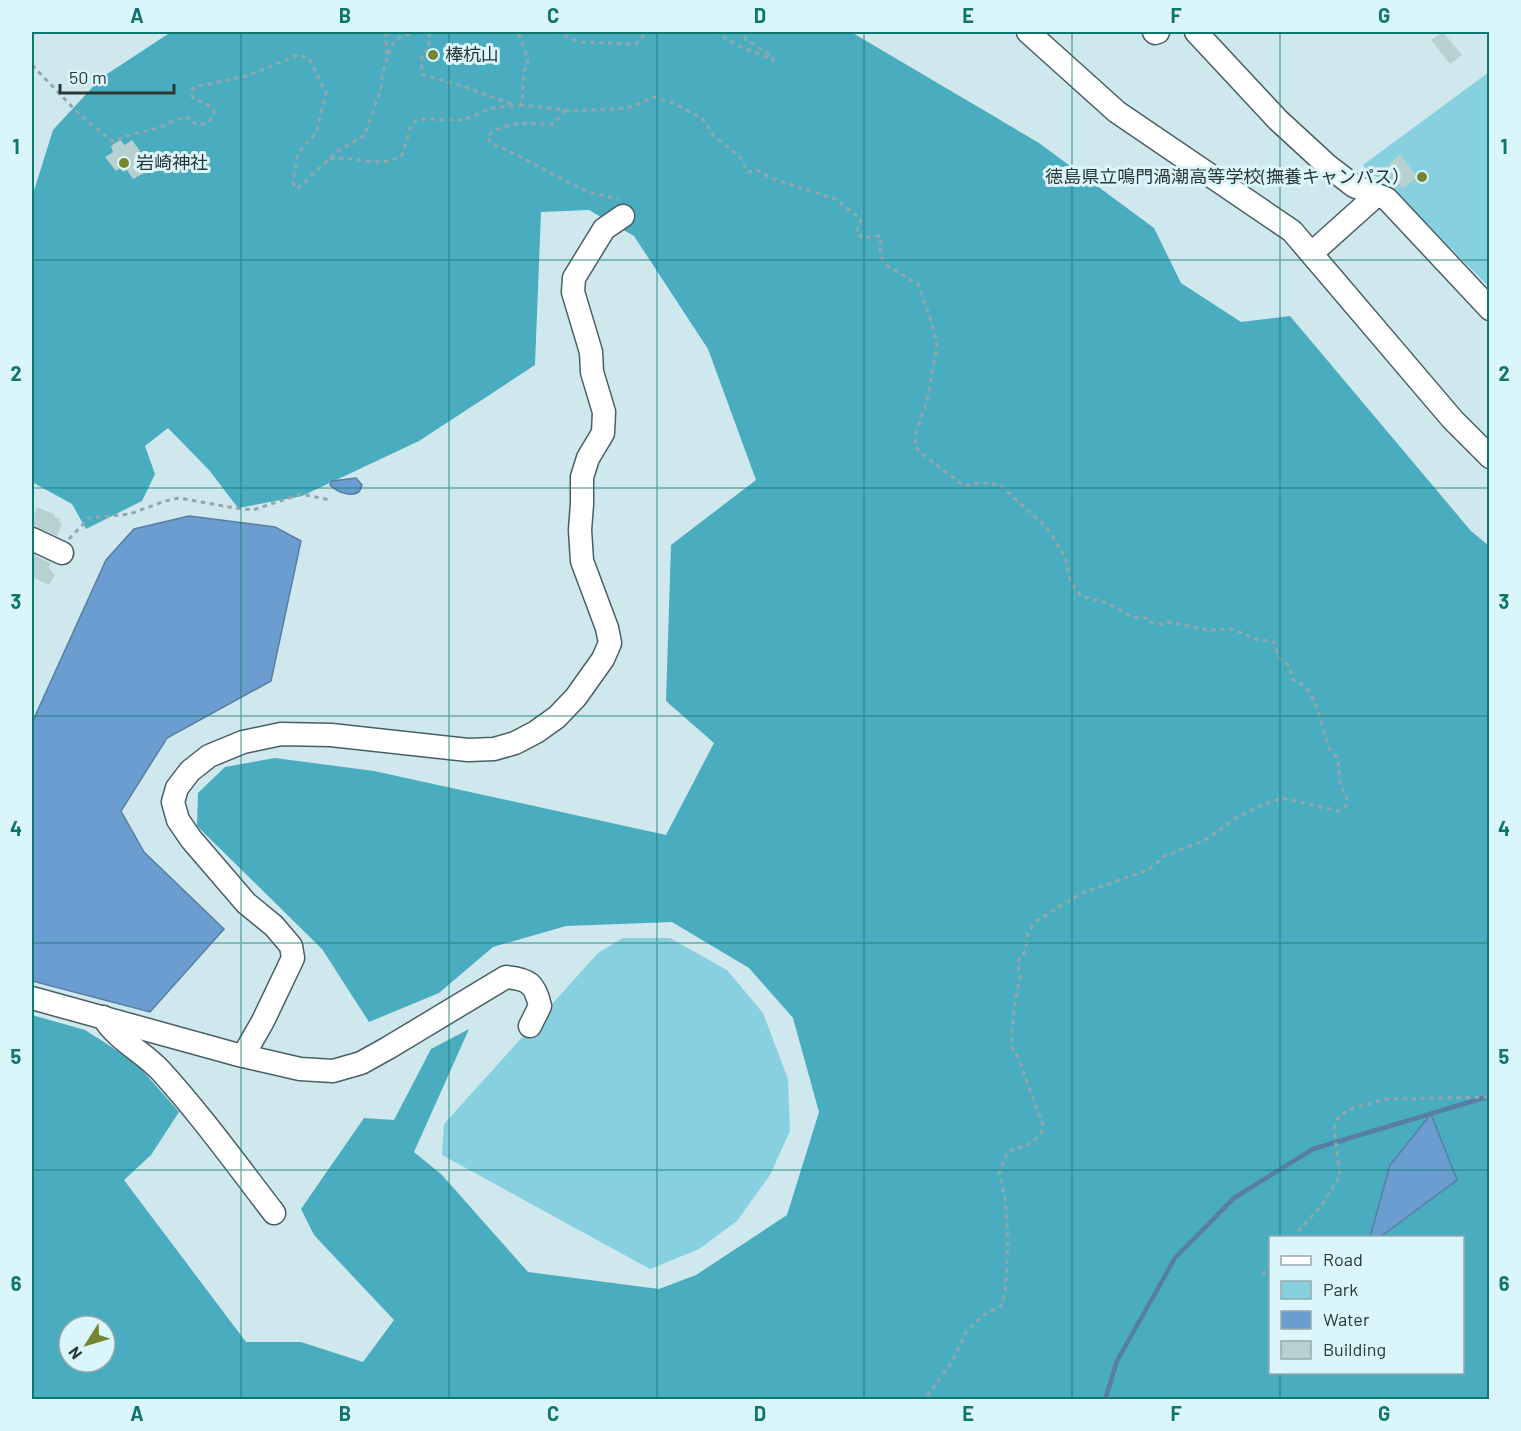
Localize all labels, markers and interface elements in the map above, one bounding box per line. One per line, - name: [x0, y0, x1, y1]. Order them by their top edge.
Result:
- text: A: [130, 3, 144, 27]
- text: B: [339, 3, 351, 27]
- text: C: [547, 3, 559, 27]
- text: D: [754, 3, 766, 27]
- text: E: [962, 3, 974, 27]
- text: F: [1170, 3, 1182, 27]
- text: G: [1378, 3, 1390, 27]
- place label: 棒杭山: [445, 43, 499, 65]
- marker: 棒杭山: [426, 48, 440, 62]
- scale bar: [60, 57, 174, 95]
- text: 50 m: [69, 66, 107, 88]
- text: 1: [12, 134, 20, 158]
- text: 1: [1500, 134, 1508, 158]
- place label: 岩崎神社: [136, 151, 208, 173]
- marker: 岩崎神社: [117, 156, 131, 170]
- place label: 徳島県立鳴門渦潮高等学校(撫養キャンパス）: [1045, 165, 1410, 187]
- marker: 徳島県立鳴門渦潮高等学校(撫養キャンパス）: [1415, 170, 1429, 184]
- text: 2: [10, 361, 22, 385]
- text: 2: [1498, 361, 1510, 385]
- text: 3: [11, 589, 21, 613]
- text: 3: [1499, 589, 1509, 613]
- text: 4: [10, 816, 22, 840]
- text: 4: [1498, 816, 1510, 840]
- text: 5: [11, 1044, 22, 1068]
- text: 5: [1499, 1044, 1510, 1068]
- legend: [1269, 1236, 1464, 1374]
- text: Road: [1323, 1248, 1363, 1270]
- text: 6: [11, 1271, 22, 1295]
- text: 6: [1499, 1271, 1510, 1295]
- text: Park: [1323, 1278, 1358, 1300]
- text: Water: [1323, 1308, 1370, 1330]
- north arrow: [57, 1314, 117, 1374]
- text: Building: [1323, 1338, 1386, 1360]
- text: N: [64, 1343, 85, 1363]
- text: A: [130, 1401, 144, 1425]
- text: B: [339, 1401, 351, 1425]
- text: C: [547, 1401, 559, 1425]
- text: D: [754, 1401, 766, 1425]
- text: E: [962, 1401, 974, 1425]
- text: F: [1170, 1401, 1182, 1425]
- text: G: [1378, 1401, 1390, 1425]

